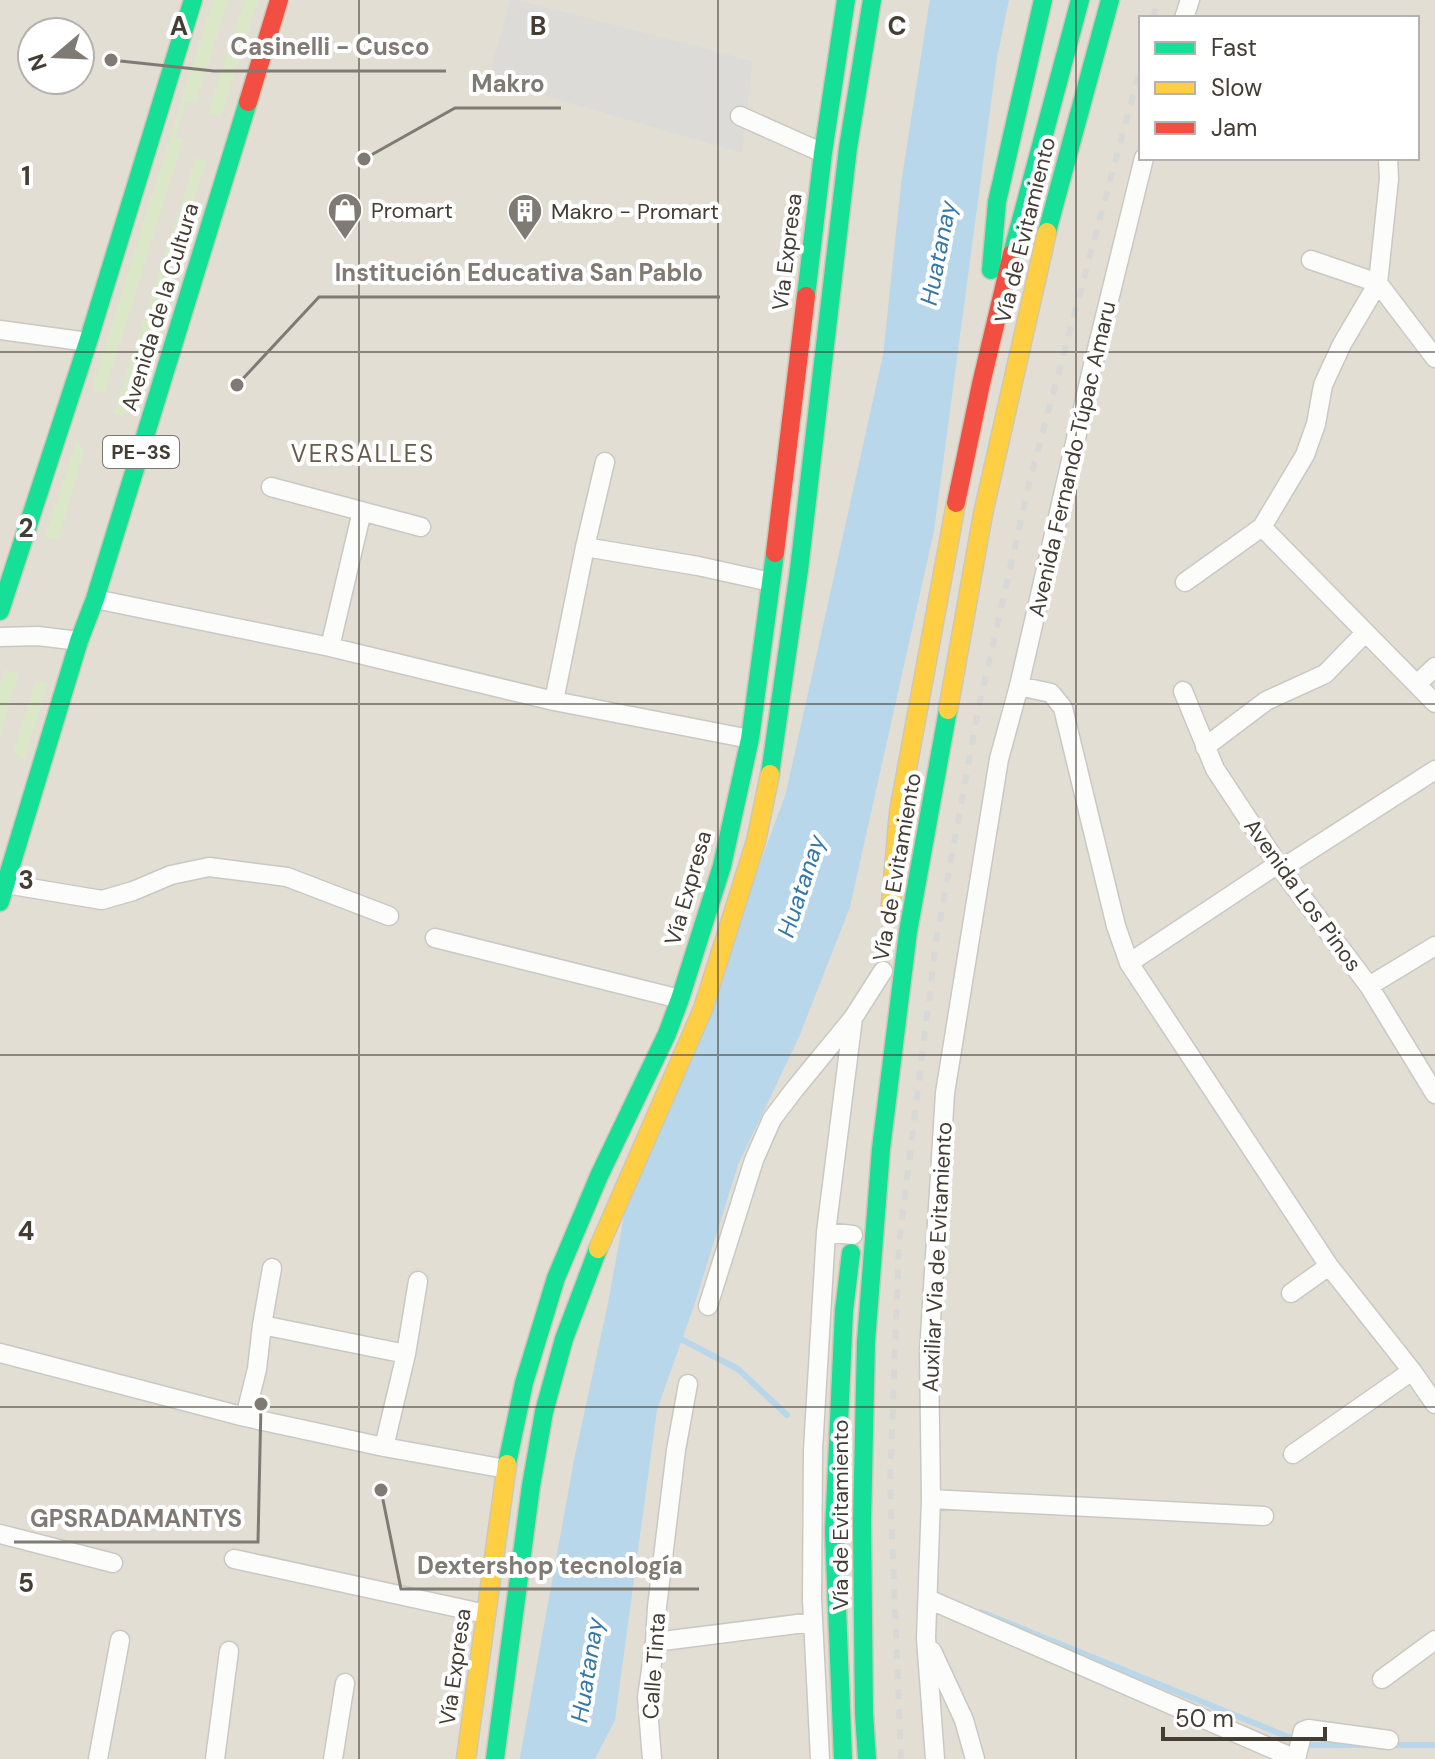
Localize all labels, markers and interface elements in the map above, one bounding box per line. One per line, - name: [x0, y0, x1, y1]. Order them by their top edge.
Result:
- text: A: [170, 9, 188, 43]
- text: B: [530, 9, 546, 43]
- text: C: [887, 9, 907, 43]
- north arrow: [16, 16, 96, 96]
- legend: [1139, 16, 1419, 160]
- callout: Casinelli - Cusco: [214, 23, 446, 71]
- text: Casinelli - Cusco: [230, 31, 430, 62]
- text: Fast: [1211, 32, 1257, 63]
- text: N: [21, 50, 54, 75]
- callout: Makro: [455, 60, 561, 108]
- text: Makro: [471, 68, 545, 99]
- text: Slow: [1211, 72, 1262, 103]
- text: Jam: [1211, 112, 1257, 143]
- street label: Vía de Evitamiento: [988, 134, 1062, 326]
- text: 1: [21, 159, 31, 193]
- shop icon: Promart: [326, 191, 364, 241]
- building icon: Makro - Promart: [506, 192, 544, 242]
- street label: Vía Expresa: [765, 192, 809, 312]
- place label: Promart: [371, 196, 453, 225]
- place label: Makro - Promart: [551, 197, 719, 226]
- water label: Huatanay: [913, 197, 963, 308]
- street label: Avenida de la Cultura: [115, 199, 205, 415]
- callout: Institución Educativa San Pablo: [319, 249, 720, 297]
- text: Institución Educativa San Pablo: [335, 257, 703, 288]
- street label: Avenida Fernando Túpac Amaru: [1022, 298, 1122, 620]
- road number: PE-3S: [103, 436, 179, 468]
- district label: VERSALLES: [291, 438, 435, 469]
- text: 2: [18, 511, 34, 545]
- street label: Vía de Evitamiento: [866, 771, 928, 963]
- street label: Avenida Los Pinos: [1238, 813, 1368, 977]
- street label: Vía Expresa: [658, 827, 718, 949]
- water label: Huatanay: [770, 830, 832, 941]
- text: 3: [18, 863, 34, 897]
- street label: Auxiliar Via de Evitamiento: [915, 1121, 959, 1393]
- text: 4: [18, 1214, 34, 1248]
- street label: Vía de Evitamiento: [826, 1420, 855, 1610]
- callout: GPSRADAMANTYS: [14, 1494, 258, 1542]
- text: GPSRADAMANTYS: [30, 1503, 242, 1534]
- callout: Dextershop tecnología: [401, 1541, 699, 1589]
- text: Dextershop tecnología: [417, 1550, 683, 1581]
- text: 5: [18, 1566, 34, 1600]
- street label: Vía Expresa: [432, 1607, 478, 1727]
- street label: Calle Tinta: [636, 1612, 672, 1720]
- water label: Huatanay: [563, 1615, 611, 1725]
- scale bar: [1163, 1691, 1325, 1741]
- text: 50 m: [1175, 1703, 1234, 1734]

